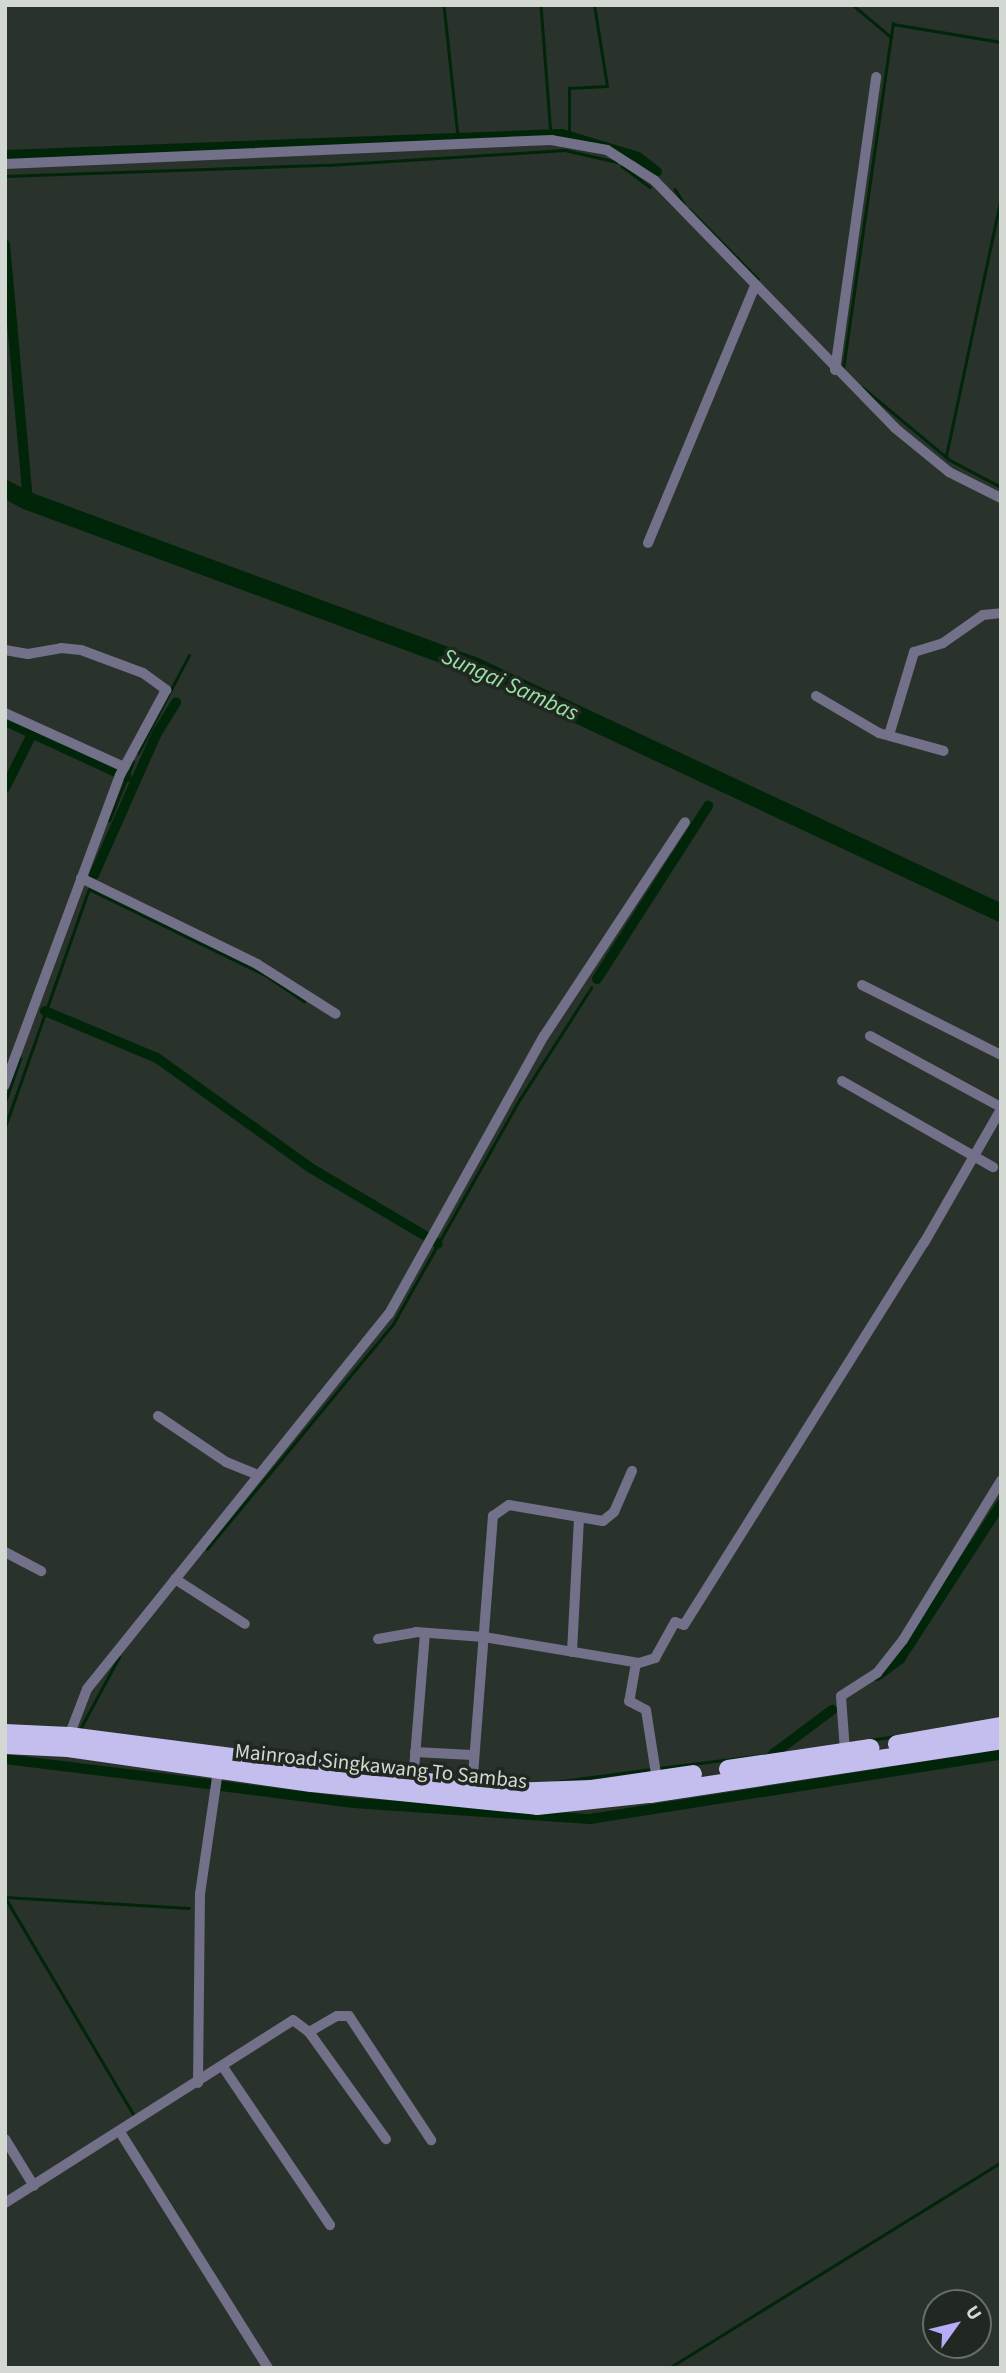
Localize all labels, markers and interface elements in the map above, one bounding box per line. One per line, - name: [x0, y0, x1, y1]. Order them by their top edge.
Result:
- water label: Sungai Sambas: [437, 643, 583, 727]
- street label: Mainroad Singkawang To Sambas: [234, 1738, 528, 1794]
- north arrow: [922, 2289, 992, 2359]
- text: U: [958, 2300, 988, 2326]

